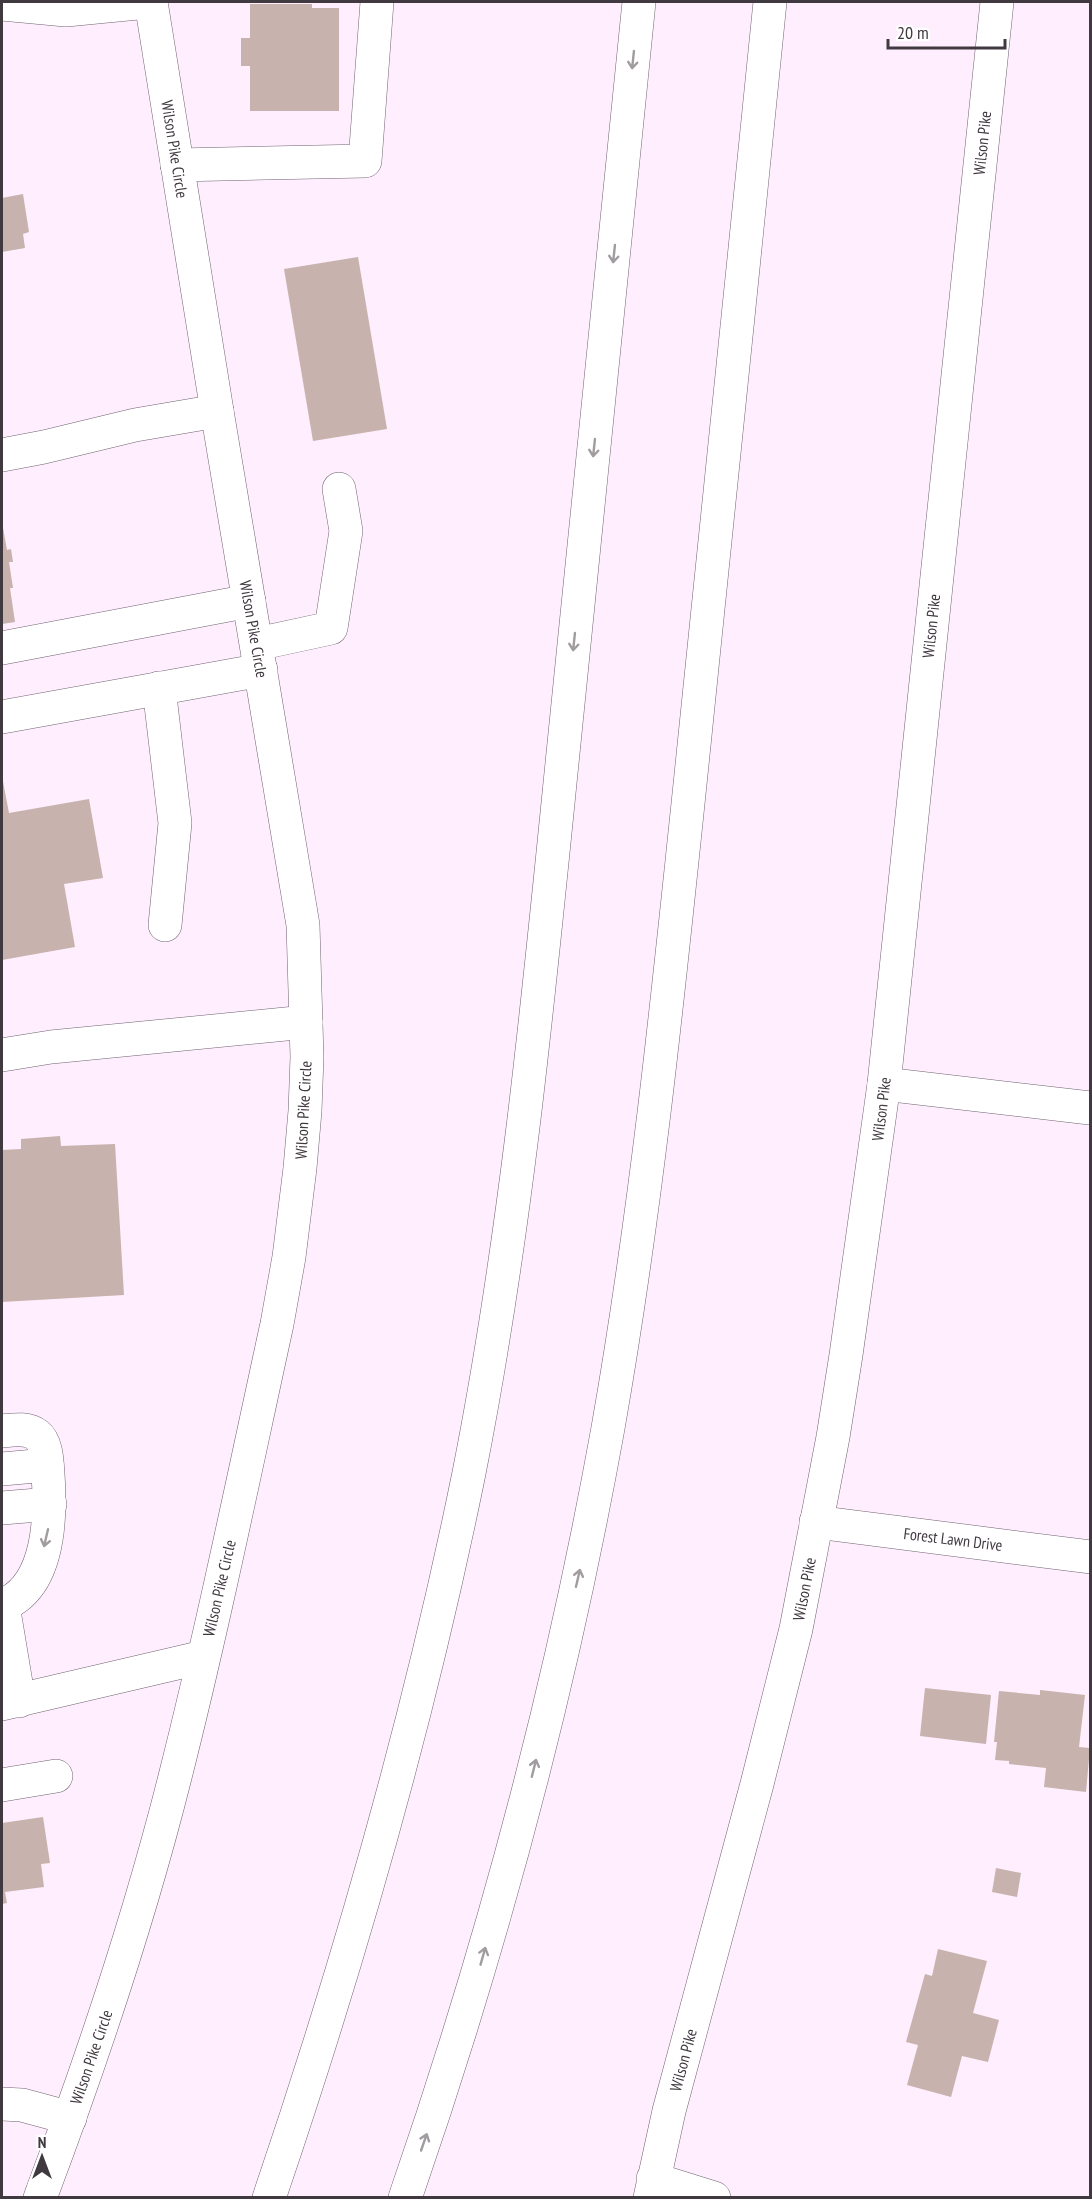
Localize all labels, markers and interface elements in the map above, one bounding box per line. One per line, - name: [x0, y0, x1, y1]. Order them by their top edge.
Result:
- scale bar: [888, 12, 1005, 50]
- text: 20 m: [897, 21, 929, 44]
- one-way arrow: [627, 49, 638, 69]
- street label: Wilson Pike Circle: [157, 99, 193, 199]
- street label: Wilson Pike: [969, 110, 995, 176]
- one-way arrow: [608, 243, 619, 263]
- one-way arrow: [588, 437, 599, 457]
- street label: Wilson Pike Circle: [236, 579, 272, 679]
- street label: Wilson Pike: [918, 593, 944, 659]
- one-way arrow: [568, 631, 579, 651]
- street label: Wilson Pike Circle: [290, 1060, 316, 1160]
- street label: Wilson Pike: [867, 1076, 895, 1142]
- street label: Forest Lawn Drive: [902, 1523, 1004, 1555]
- one-way arrow: [40, 1527, 51, 1547]
- street label: Wilson Pike Circle: [198, 1538, 240, 1638]
- street label: Wilson Pike: [788, 1556, 820, 1622]
- one-way arrow: [573, 1569, 584, 1588]
- one-way arrow: [528, 1759, 540, 1778]
- one-way arrow: [478, 1947, 489, 1966]
- street label: Wilson Pike Circle: [65, 2007, 117, 2107]
- street label: Wilson Pike: [665, 2026, 701, 2094]
- north arrow: [12, 2127, 72, 2187]
- text: N: [38, 2132, 46, 2152]
- one-way arrow: [420, 2133, 431, 2152]

